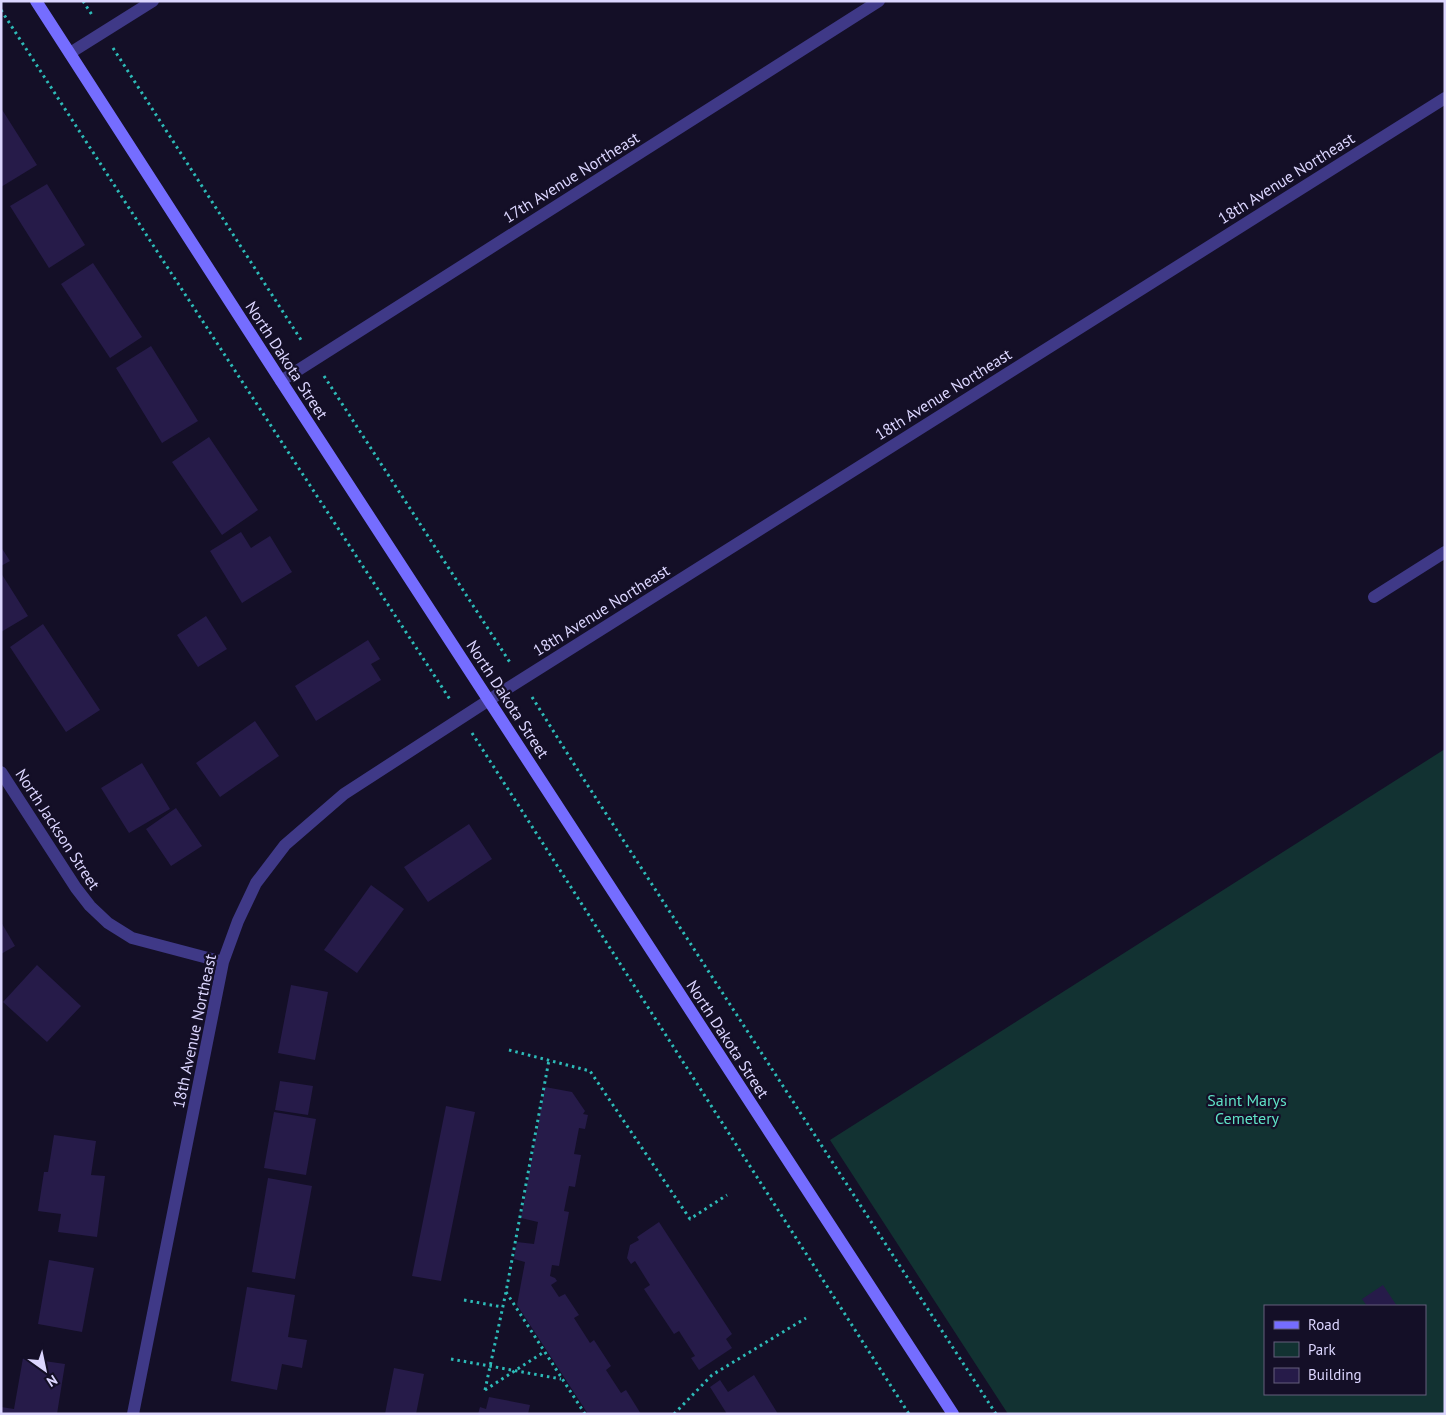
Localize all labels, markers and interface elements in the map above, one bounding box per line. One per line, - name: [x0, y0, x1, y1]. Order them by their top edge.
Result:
- street label: 17th Avenue Northeast: [499, 127, 643, 227]
- street label: 18th Avenue Northeast: [1214, 128, 1358, 228]
- street label: North Dakota Street: [241, 297, 333, 423]
- street label: 18th Avenue Northeast: [871, 344, 1015, 444]
- street label: 18th Avenue Northeast: [529, 560, 673, 660]
- street label: North Dakota Street: [462, 636, 554, 762]
- street label: North Jackson Street: [11, 765, 105, 894]
- street label: 18th Avenue Northeast: [168, 951, 220, 1110]
- street label: North Dakota Street: [682, 976, 774, 1102]
- park label: Saint Marys Cemetery: [1207, 1090, 1287, 1128]
- legend: [1264, 1305, 1426, 1395]
- text: Road: [1308, 1315, 1340, 1334]
- text: Park: [1308, 1340, 1336, 1359]
- north arrow: [20, 1345, 70, 1395]
- text: Building: [1308, 1365, 1362, 1384]
- text: N: [43, 1371, 61, 1391]

